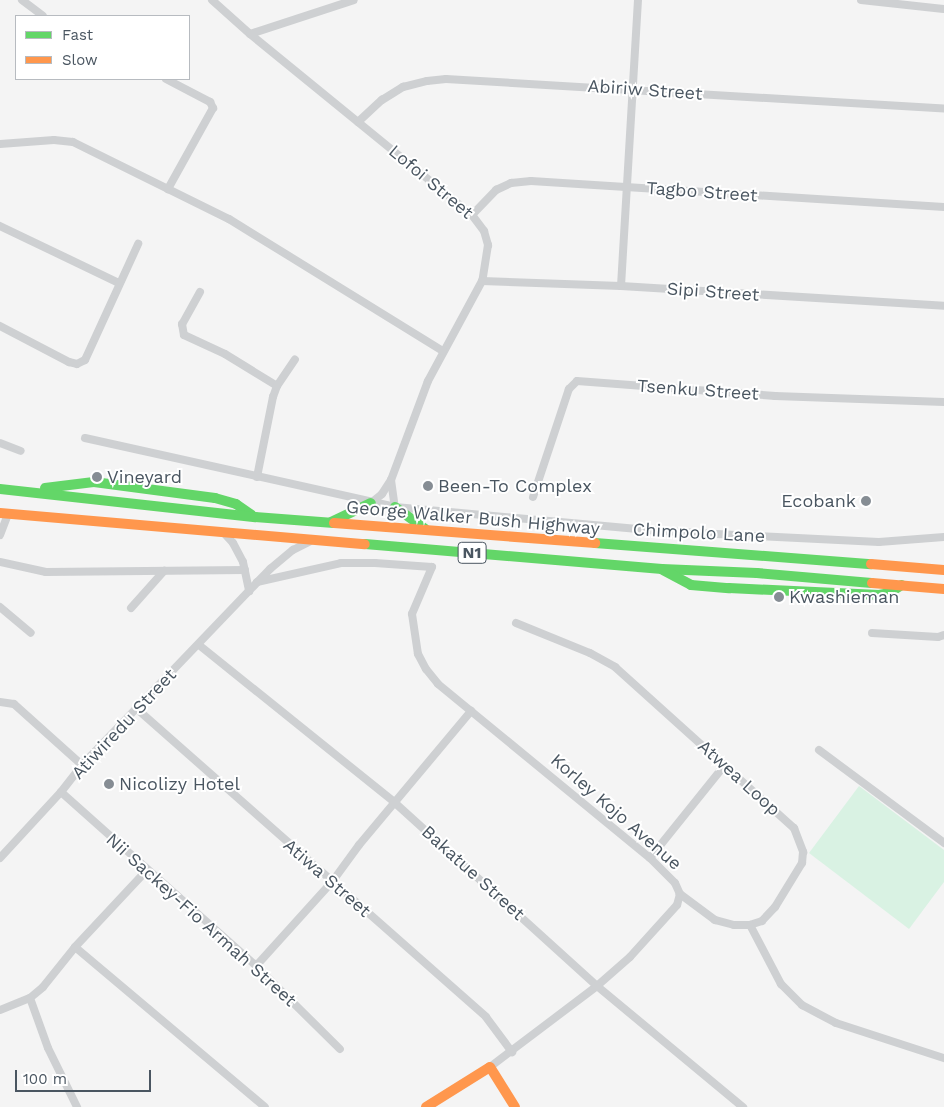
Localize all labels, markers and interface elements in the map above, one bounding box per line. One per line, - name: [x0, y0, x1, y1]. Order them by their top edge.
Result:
- legend: [15, 15, 190, 80]
- text: Fast: [62, 26, 93, 44]
- text: Slow: [62, 51, 98, 69]
- street label: Abiriw Street: [587, 75, 703, 105]
- street label: Lofoi Street: [384, 140, 478, 224]
- street label: Tagbo Street: [646, 177, 758, 207]
- street label: Sipi Street: [666, 278, 760, 306]
- street label: Tsenku Street: [636, 375, 760, 405]
- place label: Vineyard: [107, 466, 182, 488]
- marker: Vineyard: [91, 471, 103, 483]
- place label: Been-To Complex: [438, 475, 592, 497]
- marker: Been-To Complex: [422, 480, 434, 492]
- place label: Ecobank: [781, 490, 856, 512]
- marker: Ecobank: [860, 495, 872, 507]
- street label: George Walker Bush Highway: [345, 496, 601, 540]
- street label: Chimpolo Lane: [632, 519, 766, 547]
- road number: N1: [457, 540, 487, 566]
- place label: Kwashieman: [789, 586, 899, 608]
- marker: Kwashieman: [773, 591, 785, 603]
- street label: Atiwiredu Street: [67, 664, 181, 784]
- street label: Atwea Loop: [693, 735, 785, 821]
- street label: Korley Kojo Avenue: [546, 749, 686, 875]
- place label: Nicolizy Hotel: [119, 773, 240, 795]
- marker: Nicolizy Hotel: [103, 778, 115, 790]
- street label: Bakatue Street: [417, 821, 529, 925]
- street label: Nii Sackey-Fio Armah Street: [101, 829, 301, 1011]
- street label: Atiwa Street: [279, 834, 375, 922]
- scale bar: [18, 1060, 154, 1092]
- text: 100 m: [23, 1070, 67, 1088]

